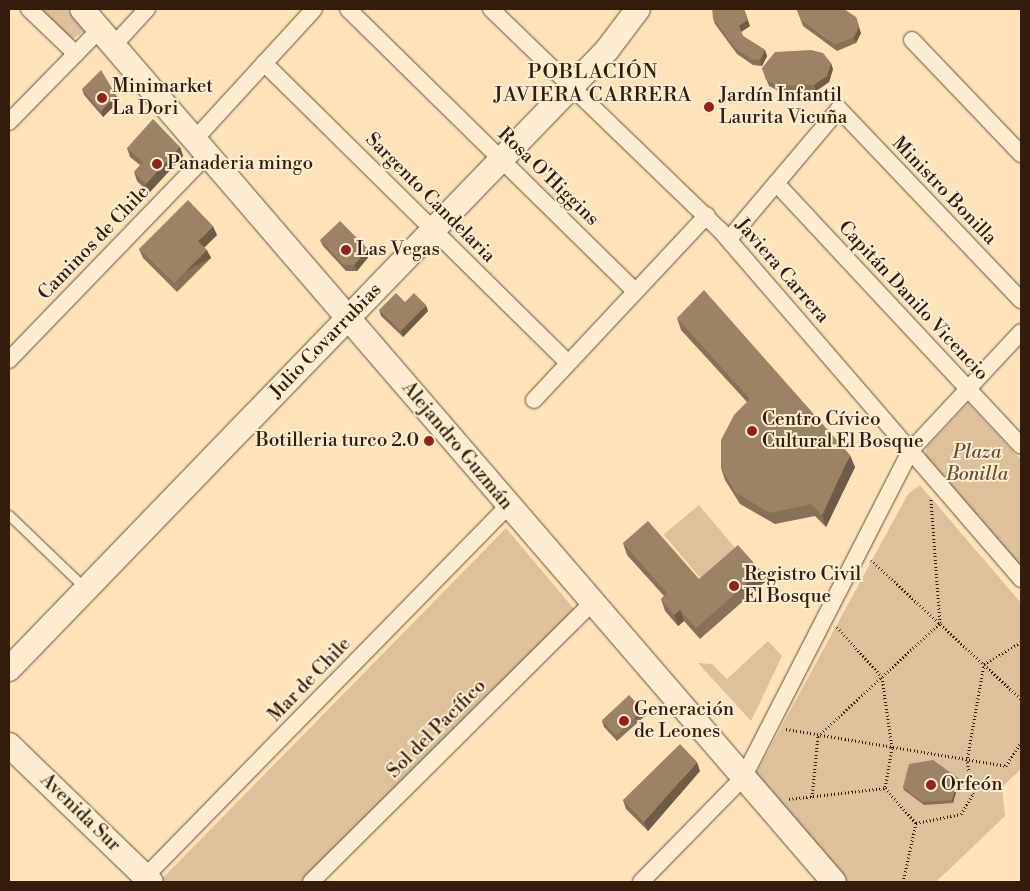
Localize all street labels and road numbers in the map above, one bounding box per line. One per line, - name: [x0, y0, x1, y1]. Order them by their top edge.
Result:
- street label: Rosa O'Higgins: [493, 123, 603, 231]
- street label: Sargento Candelaria: [360, 128, 500, 268]
- street label: Ministro Bonilla: [887, 132, 1001, 250]
- street label: Caminos de Chile: [34, 181, 154, 305]
- street label: Javiera Carrera: [730, 214, 834, 328]
- street label: Capitán Danilo Vicencio: [833, 217, 993, 385]
- street label: Julio Covarrubias: [265, 279, 387, 403]
- street label: Alejandro Guzmán: [397, 377, 517, 515]
- street label: Mar de Chile: [264, 633, 356, 727]
- street label: Sol del Pacífico: [383, 675, 491, 783]
- street label: Avenida Sur: [35, 769, 125, 857]

